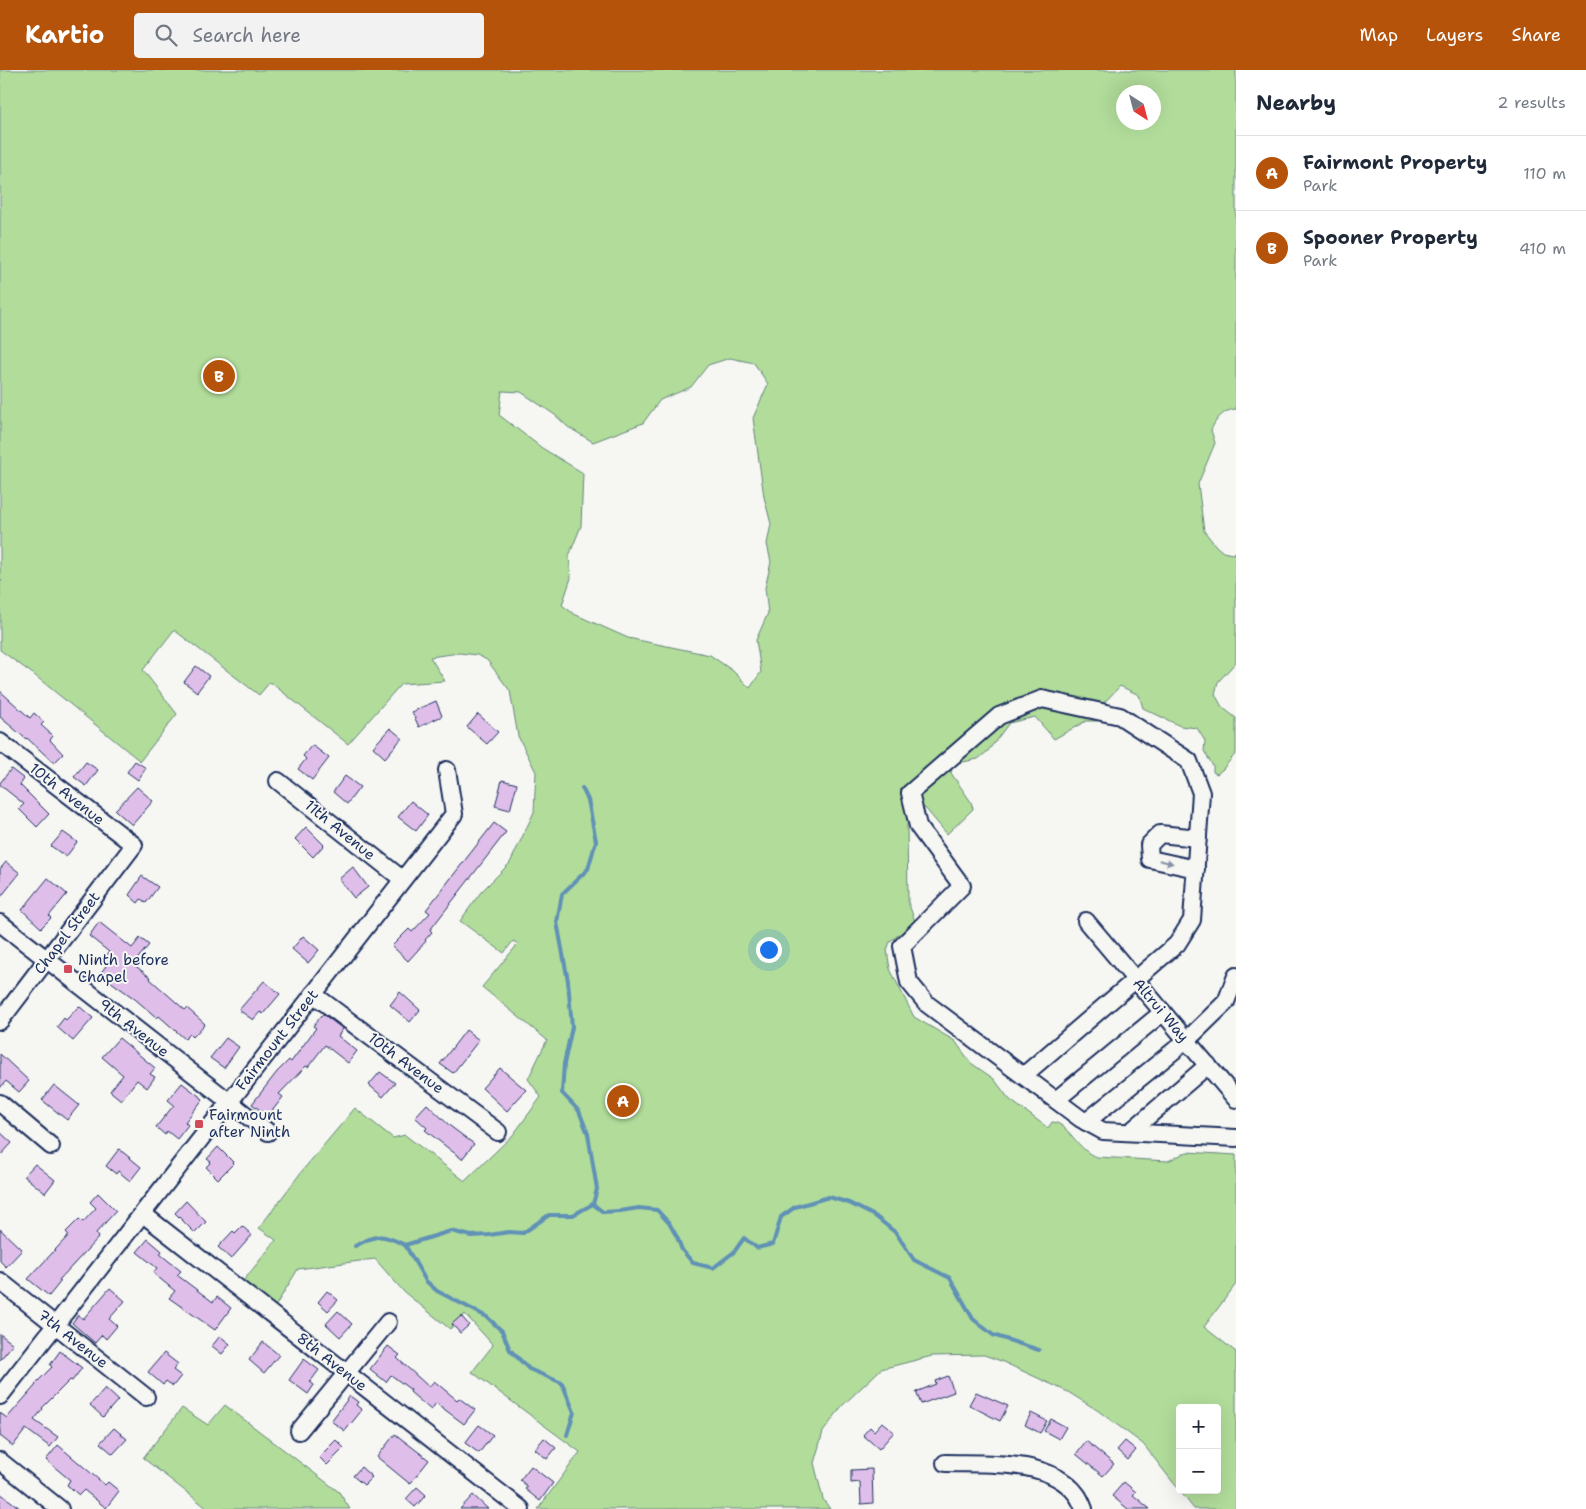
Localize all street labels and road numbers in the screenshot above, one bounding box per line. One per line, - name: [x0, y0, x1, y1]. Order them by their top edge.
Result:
- street label: 10th Avenue: [25, 758, 109, 830]
- street label: 11th Avenue: [301, 795, 379, 865]
- street label: Chapel Street: [30, 888, 104, 978]
- street label: Altrui Way: [1128, 974, 1194, 1046]
- street label: Fairmount Street: [231, 985, 323, 1095]
- street label: 9th Avenue: [95, 994, 173, 1062]
- street label: 10th Avenue: [364, 1028, 448, 1098]
- street label: 7th Avenue: [34, 1305, 112, 1373]
- street label: 8th Avenue: [293, 1328, 371, 1396]

